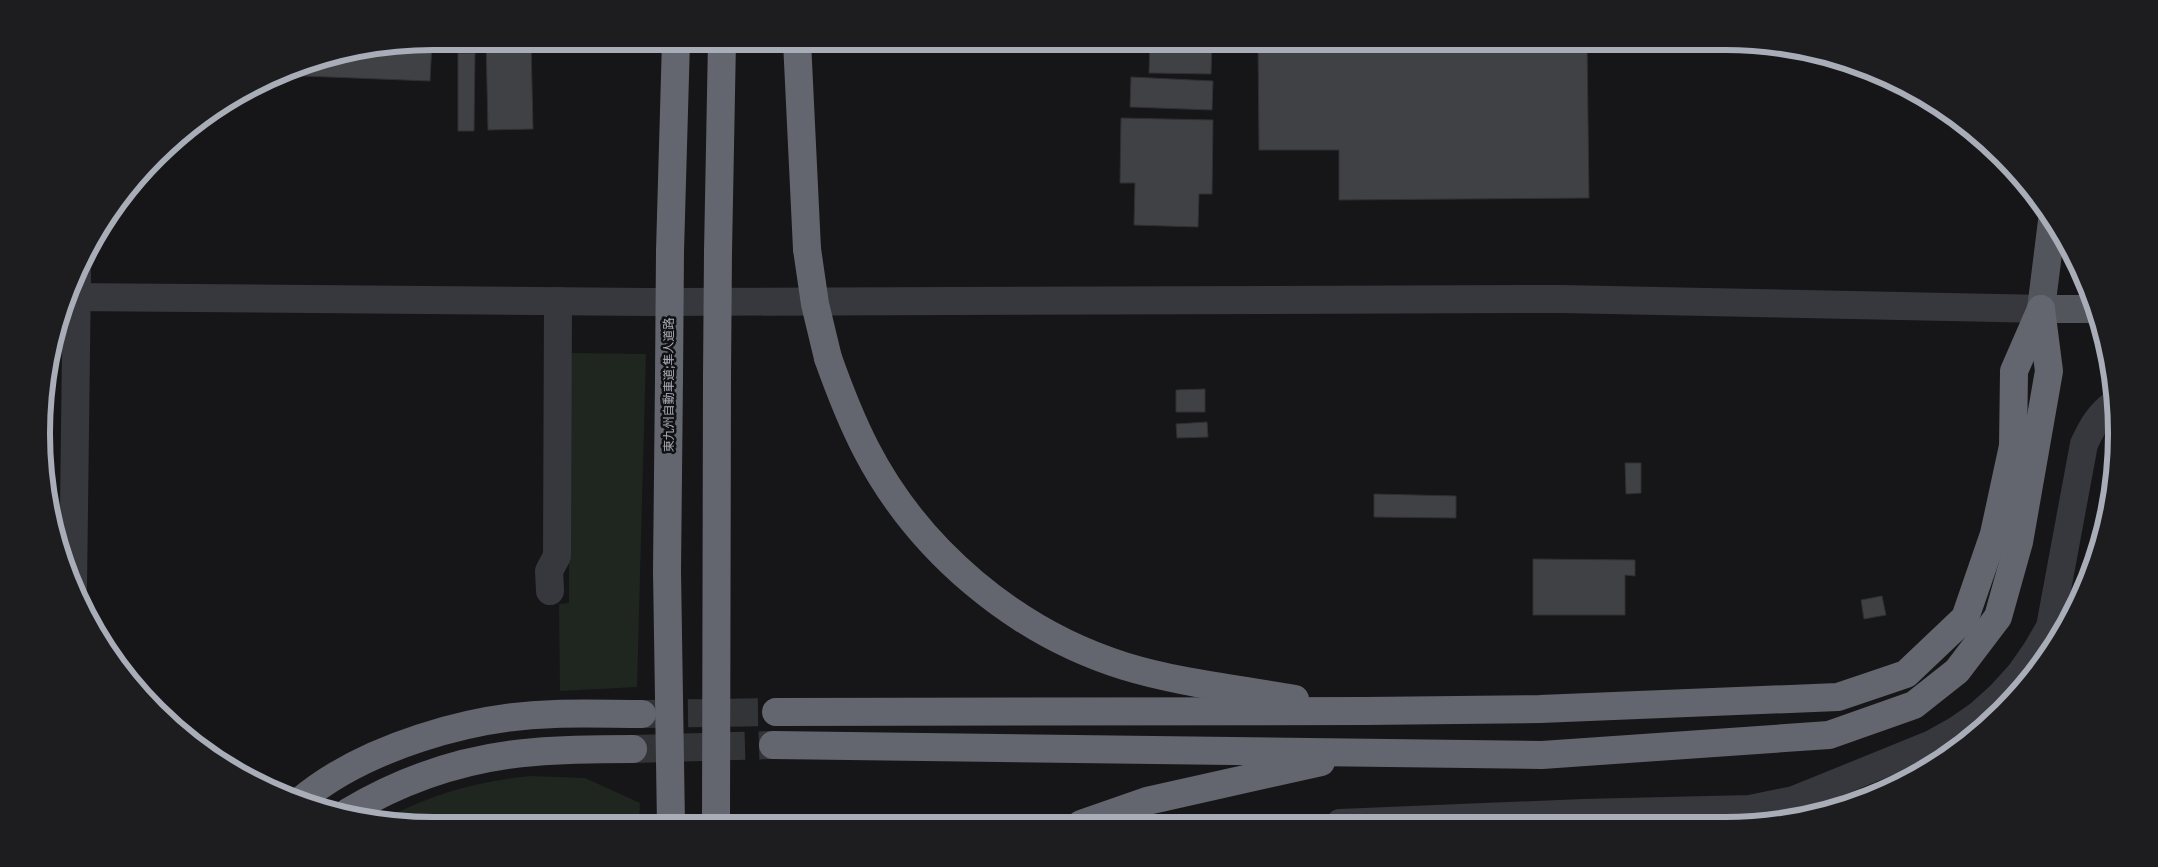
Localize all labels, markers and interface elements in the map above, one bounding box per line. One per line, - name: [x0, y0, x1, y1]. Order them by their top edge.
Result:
- street label: 東九州自動車道;隼人道路: [662, 318, 676, 452]

